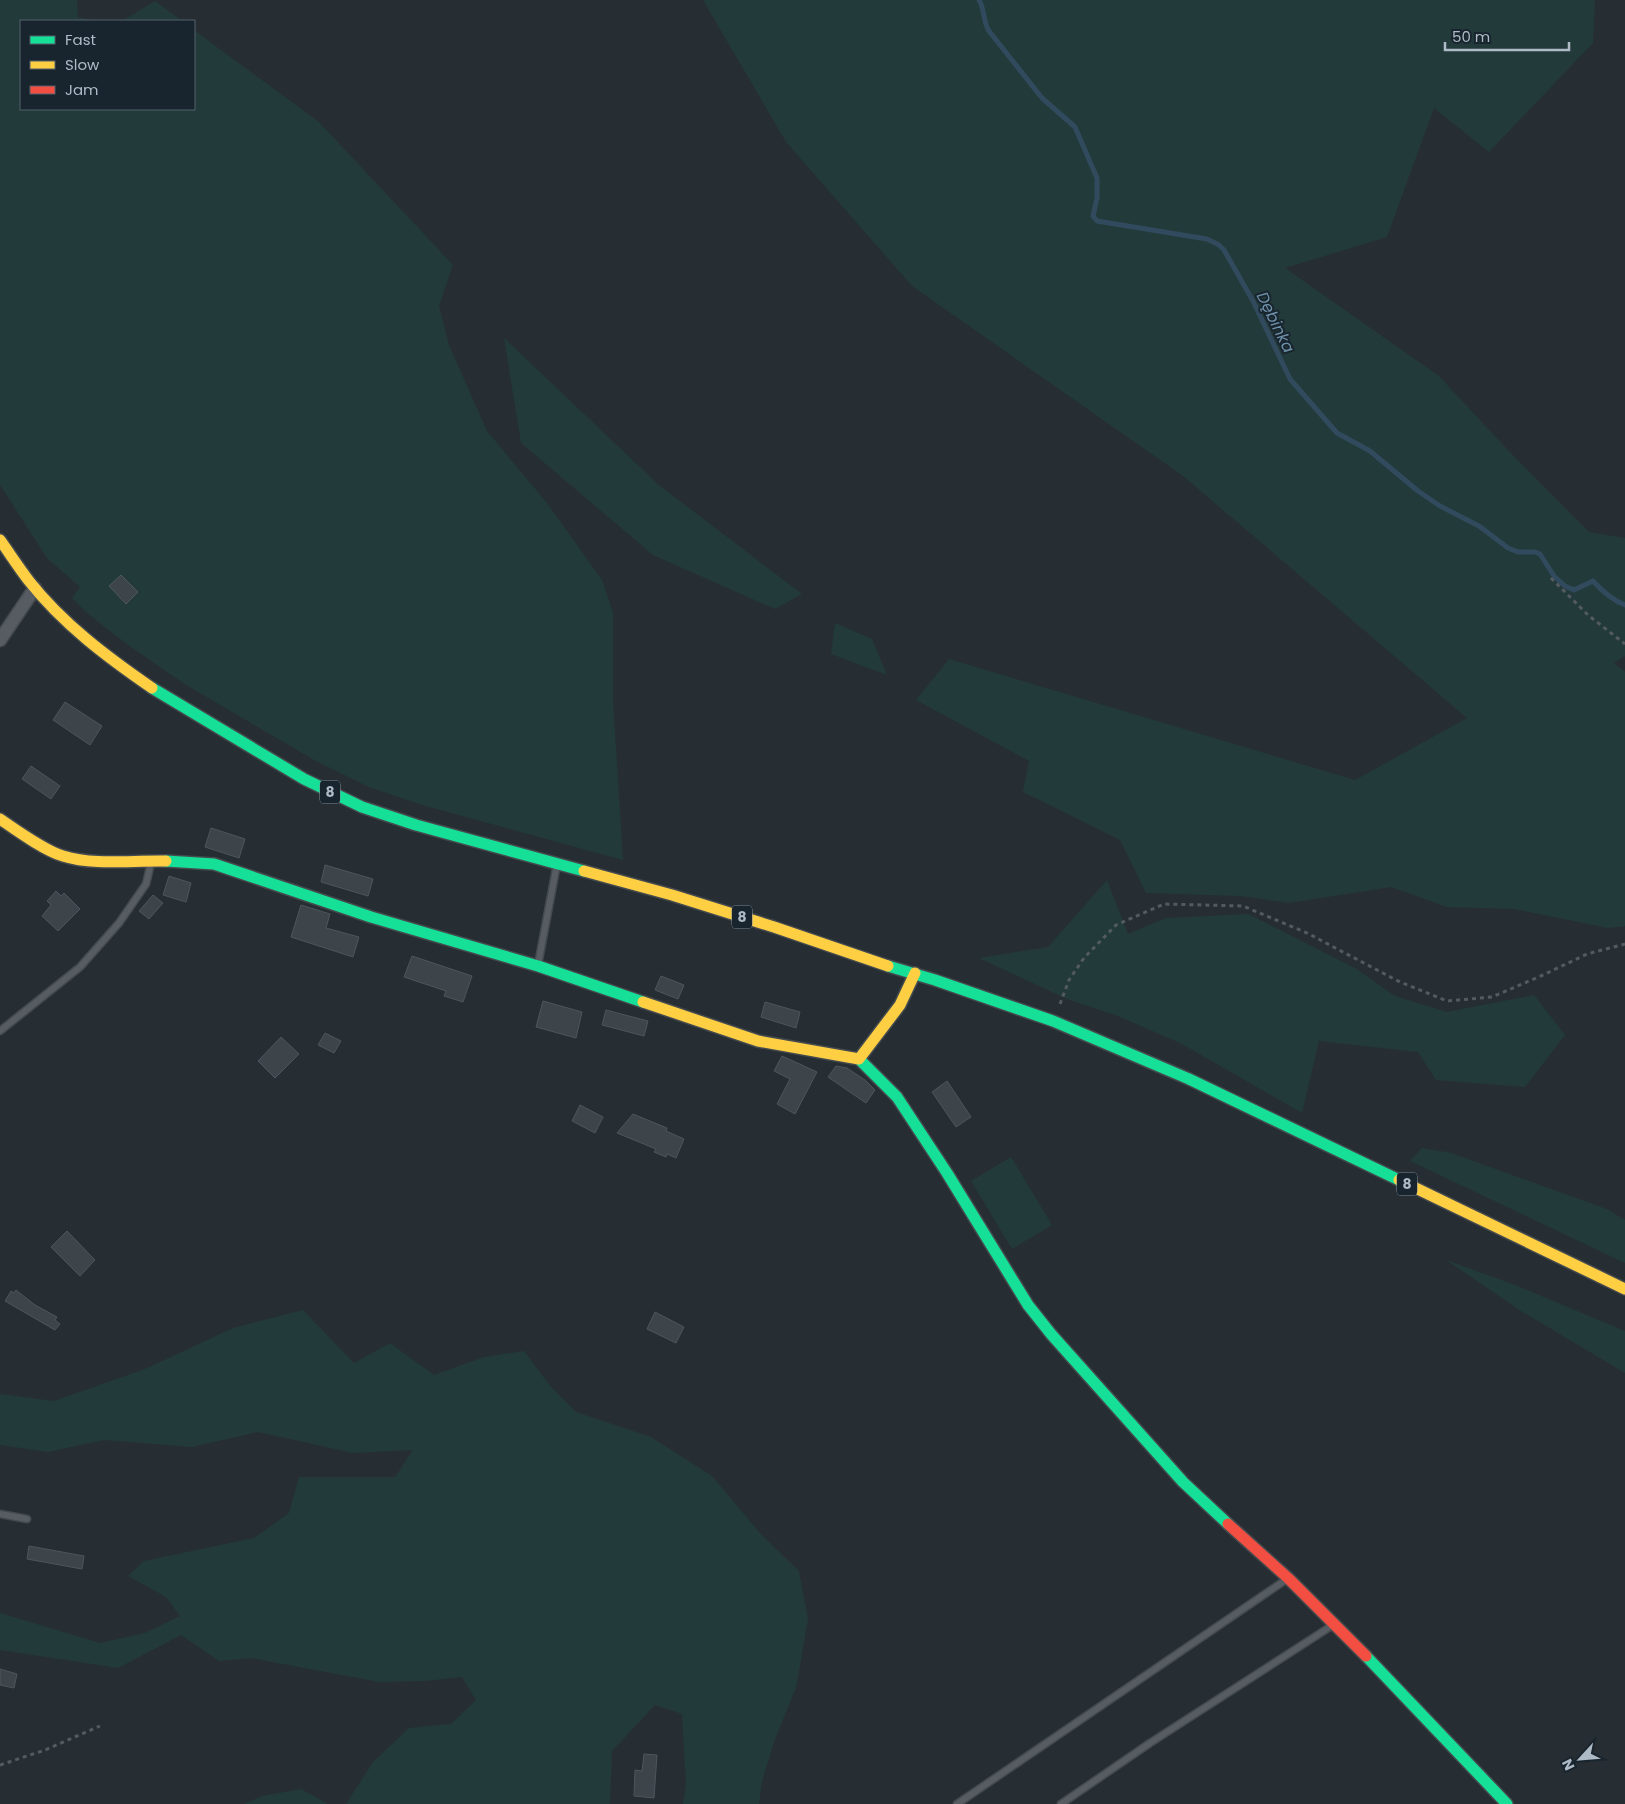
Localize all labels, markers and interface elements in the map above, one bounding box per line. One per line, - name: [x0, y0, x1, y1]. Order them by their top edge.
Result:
- legend: [20, 20, 195, 110]
- scale bar: [1445, 20, 1569, 52]
- text: 50 m: [1452, 26, 1490, 47]
- text: Fast: [65, 29, 96, 50]
- text: Slow: [65, 54, 100, 75]
- text: Jam: [65, 79, 99, 100]
- water label: Dębinka: [1251, 288, 1300, 357]
- road number: 8: [320, 780, 340, 804]
- road number: 8: [732, 906, 752, 929]
- road number: 8: [1397, 1172, 1417, 1196]
- north arrow: [1555, 1734, 1605, 1784]
- text: N: [1557, 1756, 1580, 1774]

